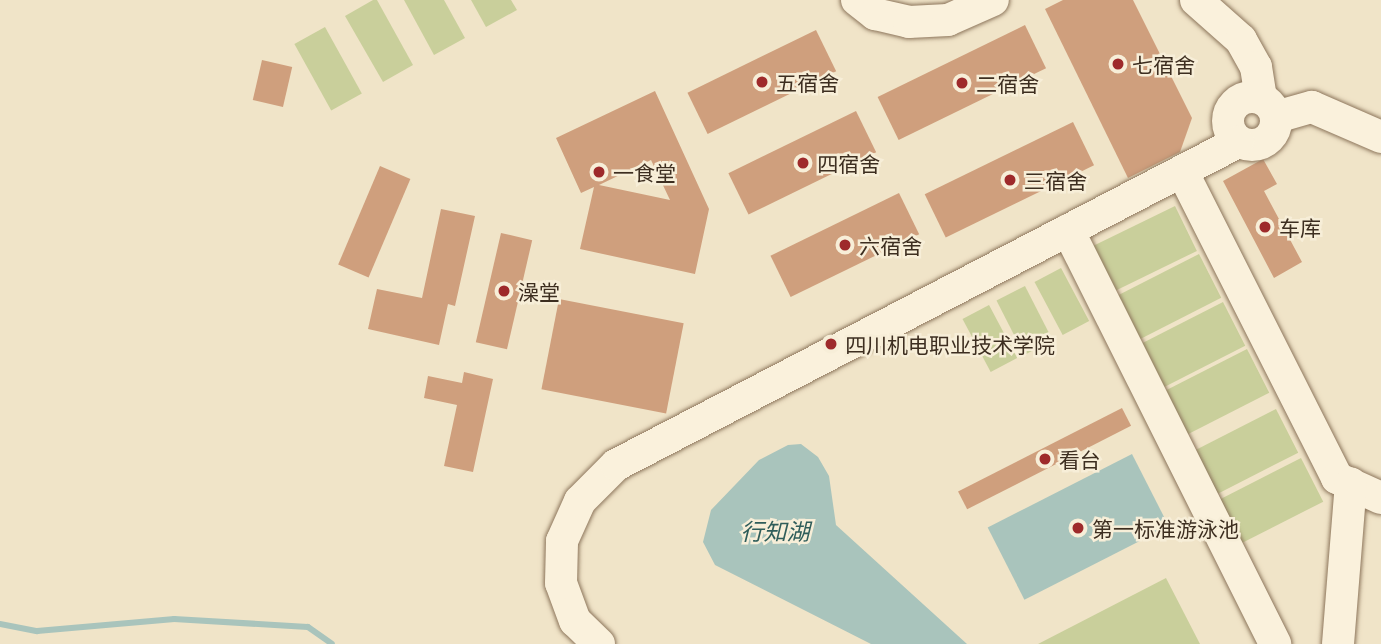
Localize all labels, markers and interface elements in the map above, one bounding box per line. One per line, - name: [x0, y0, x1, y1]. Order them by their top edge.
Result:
- place label: 七宿舍: [1132, 51, 1195, 77]
- marker: 七宿舍: [1110, 56, 1126, 72]
- place label: 五宿舍: [776, 69, 839, 95]
- place label: 二宿舍: [976, 70, 1039, 96]
- marker: 五宿舍: [754, 74, 770, 90]
- marker: 二宿舍: [954, 75, 970, 91]
- place label: 四宿舍: [817, 150, 880, 176]
- marker: 四宿舍: [795, 155, 811, 171]
- place label: 一食堂: [613, 159, 676, 185]
- marker: 一食堂: [591, 164, 607, 180]
- place label: 三宿舍: [1024, 167, 1087, 193]
- marker: 三宿舍: [1002, 172, 1018, 188]
- place label: 车库: [1279, 214, 1321, 240]
- marker: 车库: [1257, 219, 1273, 235]
- place label: 六宿舍: [859, 232, 922, 258]
- marker: 六宿舍: [837, 237, 853, 253]
- place label: 澡堂: [518, 278, 560, 304]
- marker: 澡堂: [496, 283, 512, 299]
- place label: 四川机电职业技术学院: [845, 331, 1055, 357]
- marker: 四川机电职业技术学院: [823, 336, 839, 352]
- place label: 看台: [1059, 446, 1101, 472]
- marker: 看台: [1037, 451, 1053, 467]
- place label: 第一标准游泳池: [1092, 515, 1239, 541]
- water label: 行知湖: [741, 516, 809, 544]
- marker: 第一标准游泳池: [1070, 520, 1086, 536]

